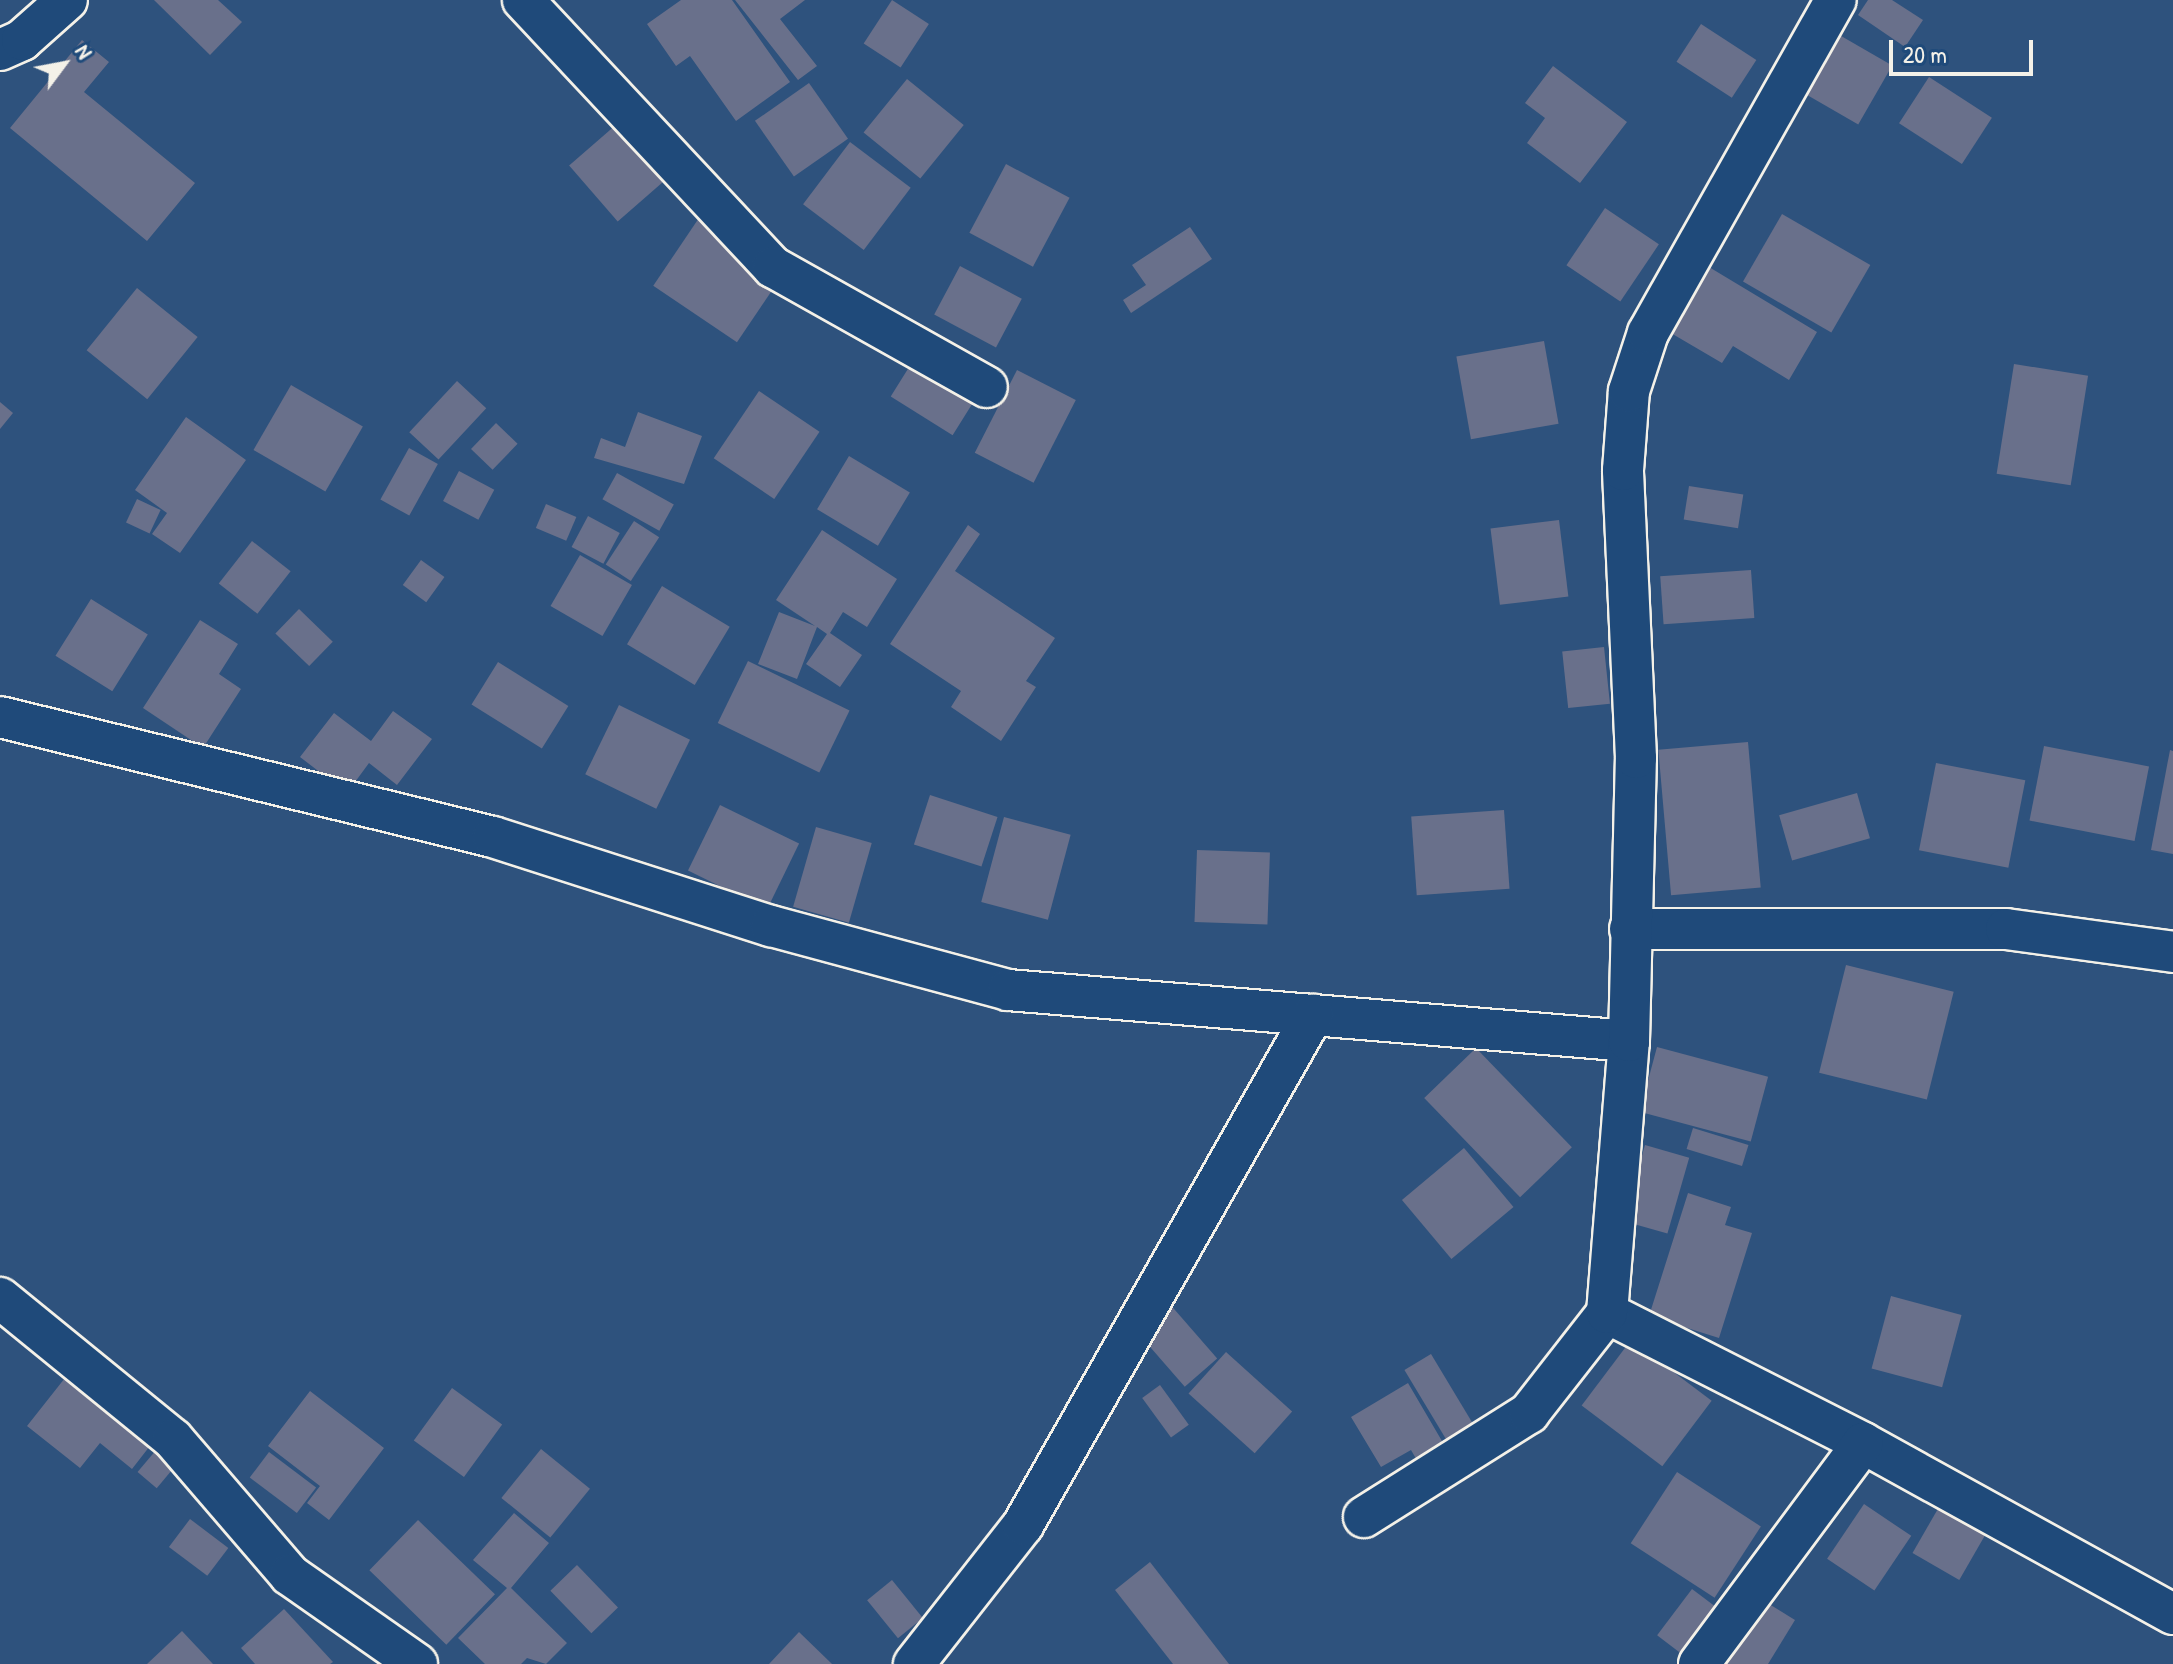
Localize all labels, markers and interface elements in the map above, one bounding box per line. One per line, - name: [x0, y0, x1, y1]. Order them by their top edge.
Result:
- north arrow: [24, 24, 104, 104]
- scale bar: [1893, 24, 2037, 74]
- text: N: [69, 38, 100, 64]
- text: 20 m: [1903, 38, 1947, 70]

